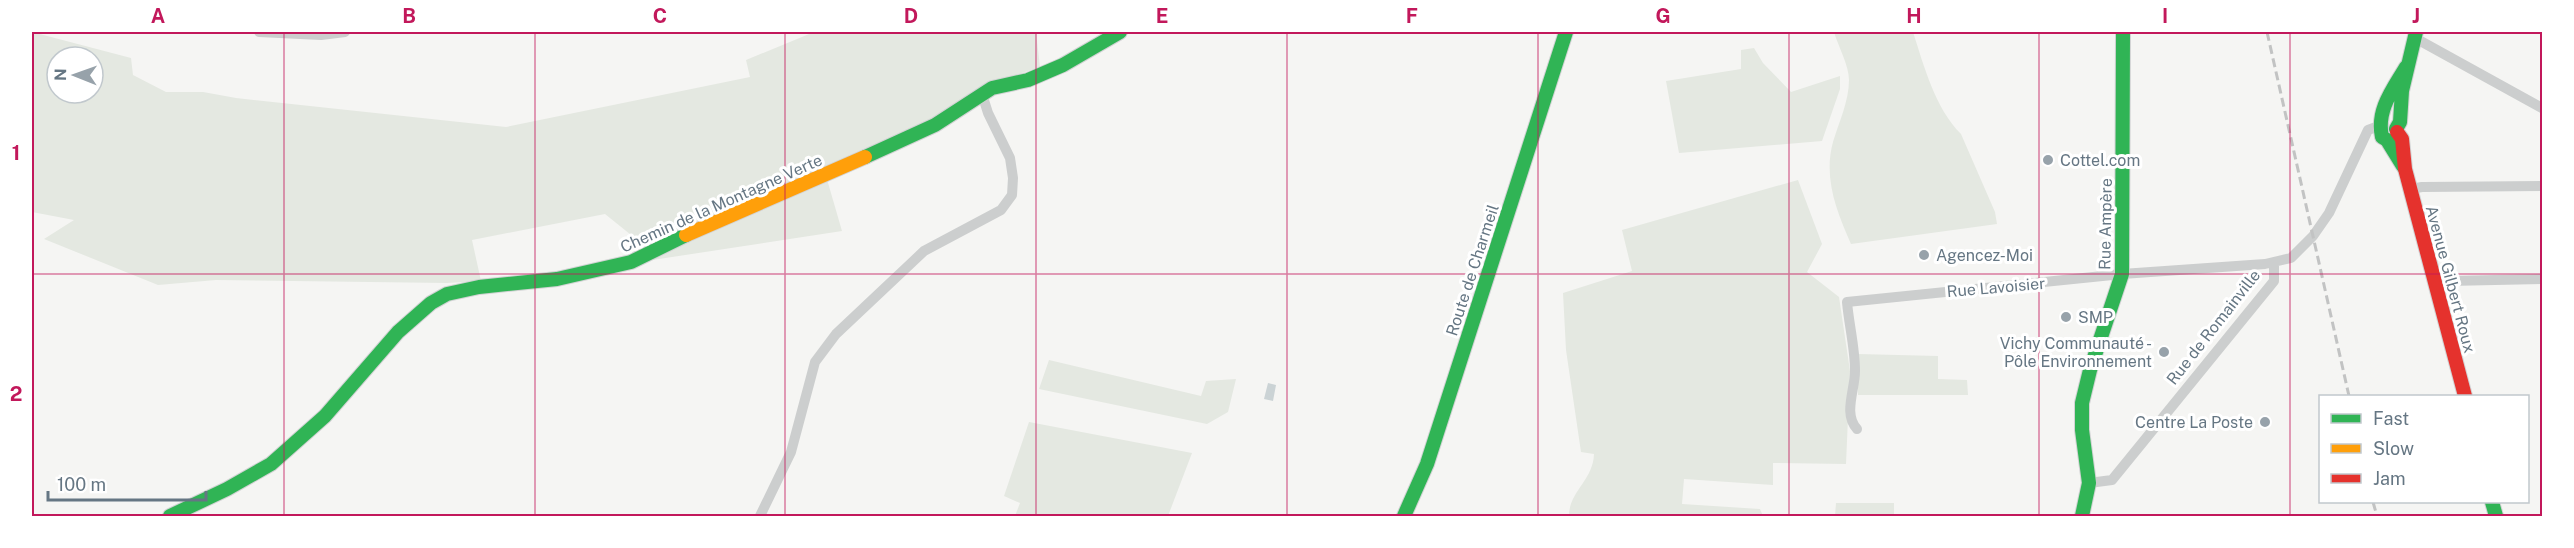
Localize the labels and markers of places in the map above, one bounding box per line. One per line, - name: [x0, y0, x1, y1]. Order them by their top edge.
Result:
- place label: Cottel.com: [2060, 151, 2140, 170]
- marker: Cottel.com: [2041, 153, 2055, 167]
- place label: Agencez-Moi: [1936, 246, 2033, 265]
- marker: Agencez-Moi: [1917, 248, 1931, 262]
- place label: SMP: [2078, 308, 2113, 327]
- marker: SMP: [2059, 310, 2073, 324]
- place label: Vichy Communauté - Pôle Environnement: [2000, 334, 2152, 371]
- marker: Vichy Communauté - Pôle Environnement: [2157, 345, 2171, 359]
- place label: Centre La Poste: [2135, 413, 2253, 432]
- marker: Centre La Poste: [2258, 415, 2272, 429]

